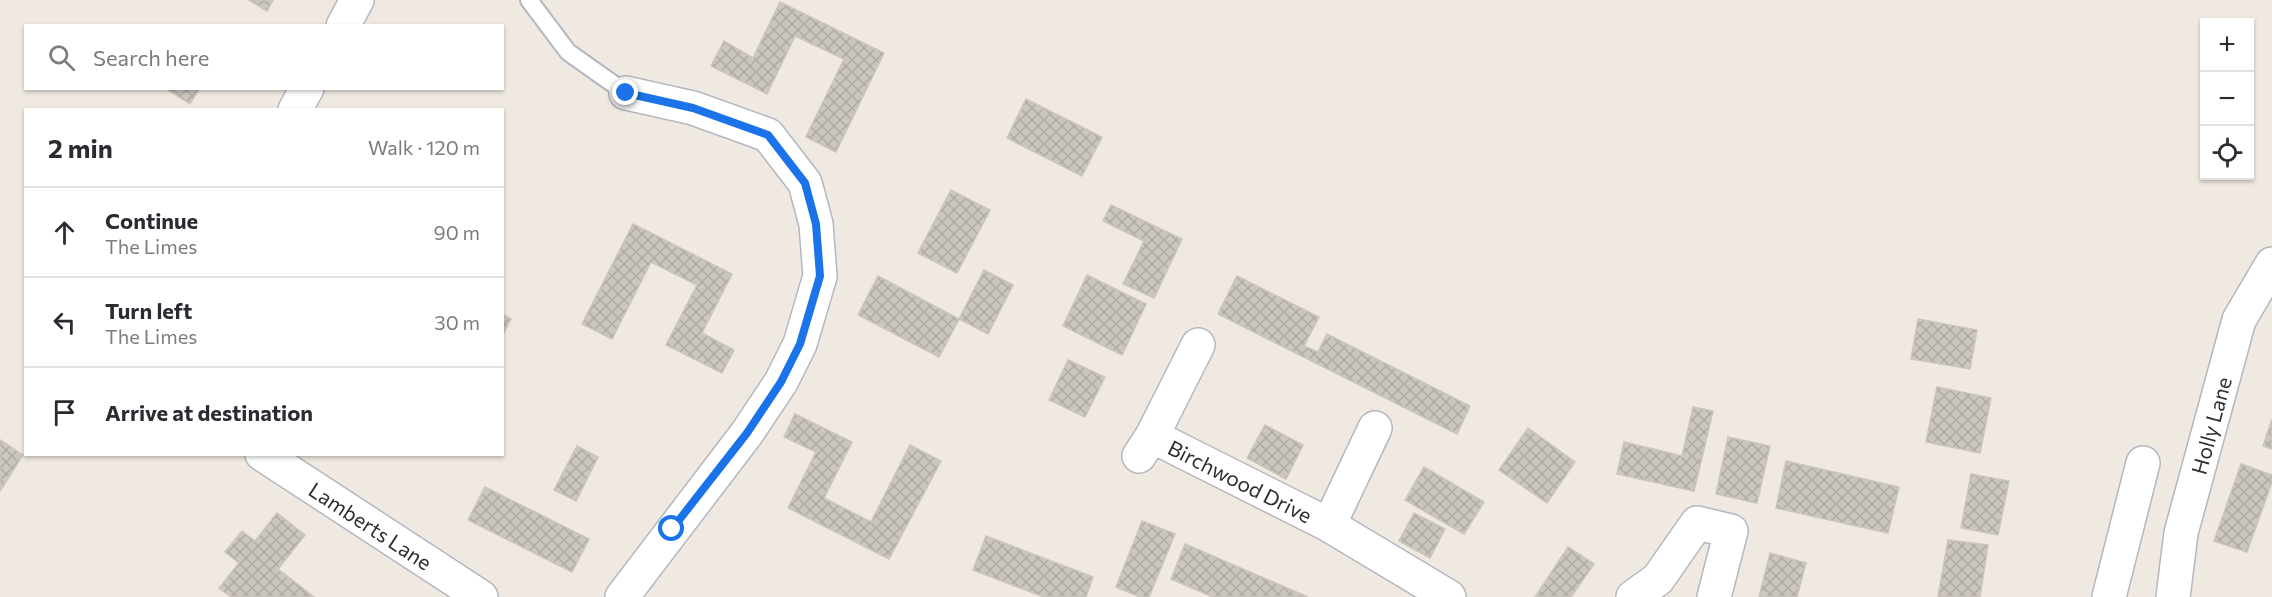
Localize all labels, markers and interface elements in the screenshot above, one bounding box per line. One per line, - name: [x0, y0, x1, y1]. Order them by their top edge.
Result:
- map controls: [2200, 18, 2254, 180]
- button: +: [2200, 18, 2254, 72]
- search box: [24, 24, 504, 90]
- icon: search: [45, 41, 78, 74]
- text: Search here: [93, 44, 209, 71]
- button: −: [2200, 72, 2254, 126]
- route end: [612, 79, 638, 105]
- button: locate: [2200, 126, 2254, 180]
- text: 2 min: [48, 132, 113, 163]
- text: Walk · 120 m: [368, 135, 480, 159]
- text: Continue: [105, 207, 198, 234]
- icon: ahead: [48, 216, 81, 249]
- text: 90 m: [434, 220, 480, 244]
- text: The Limes: [105, 234, 197, 258]
- text: Turn left: [105, 297, 192, 324]
- icon: left: [48, 306, 81, 339]
- text: 30 m: [434, 310, 480, 334]
- text: The Limes: [105, 324, 197, 348]
- street label: Holly Lane: [2185, 374, 2235, 477]
- icon: arrive: [48, 396, 81, 429]
- text: Arrive at destination: [105, 399, 313, 426]
- street label: Birchwood Drive: [1164, 434, 1317, 527]
- street label: Lamberts Lane: [305, 476, 437, 574]
- route start: [658, 515, 684, 541]

